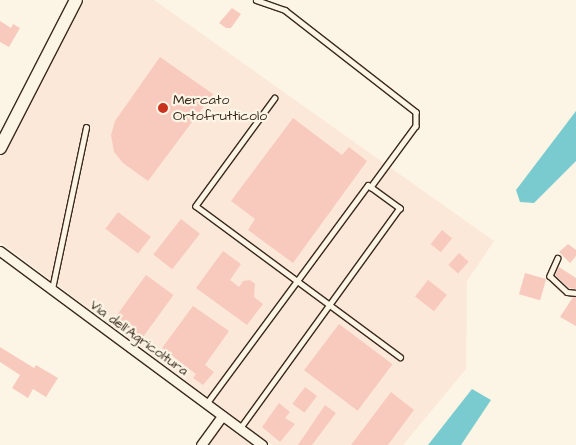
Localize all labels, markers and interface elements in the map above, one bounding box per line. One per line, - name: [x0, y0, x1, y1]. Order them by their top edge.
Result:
- place label: Mercato Ortofrutticolo: [173, 92, 267, 124]
- marker: Mercato Ortofrutticolo: [157, 102, 169, 114]
- street label: Via dell'Agricoltura: [86, 297, 192, 379]

